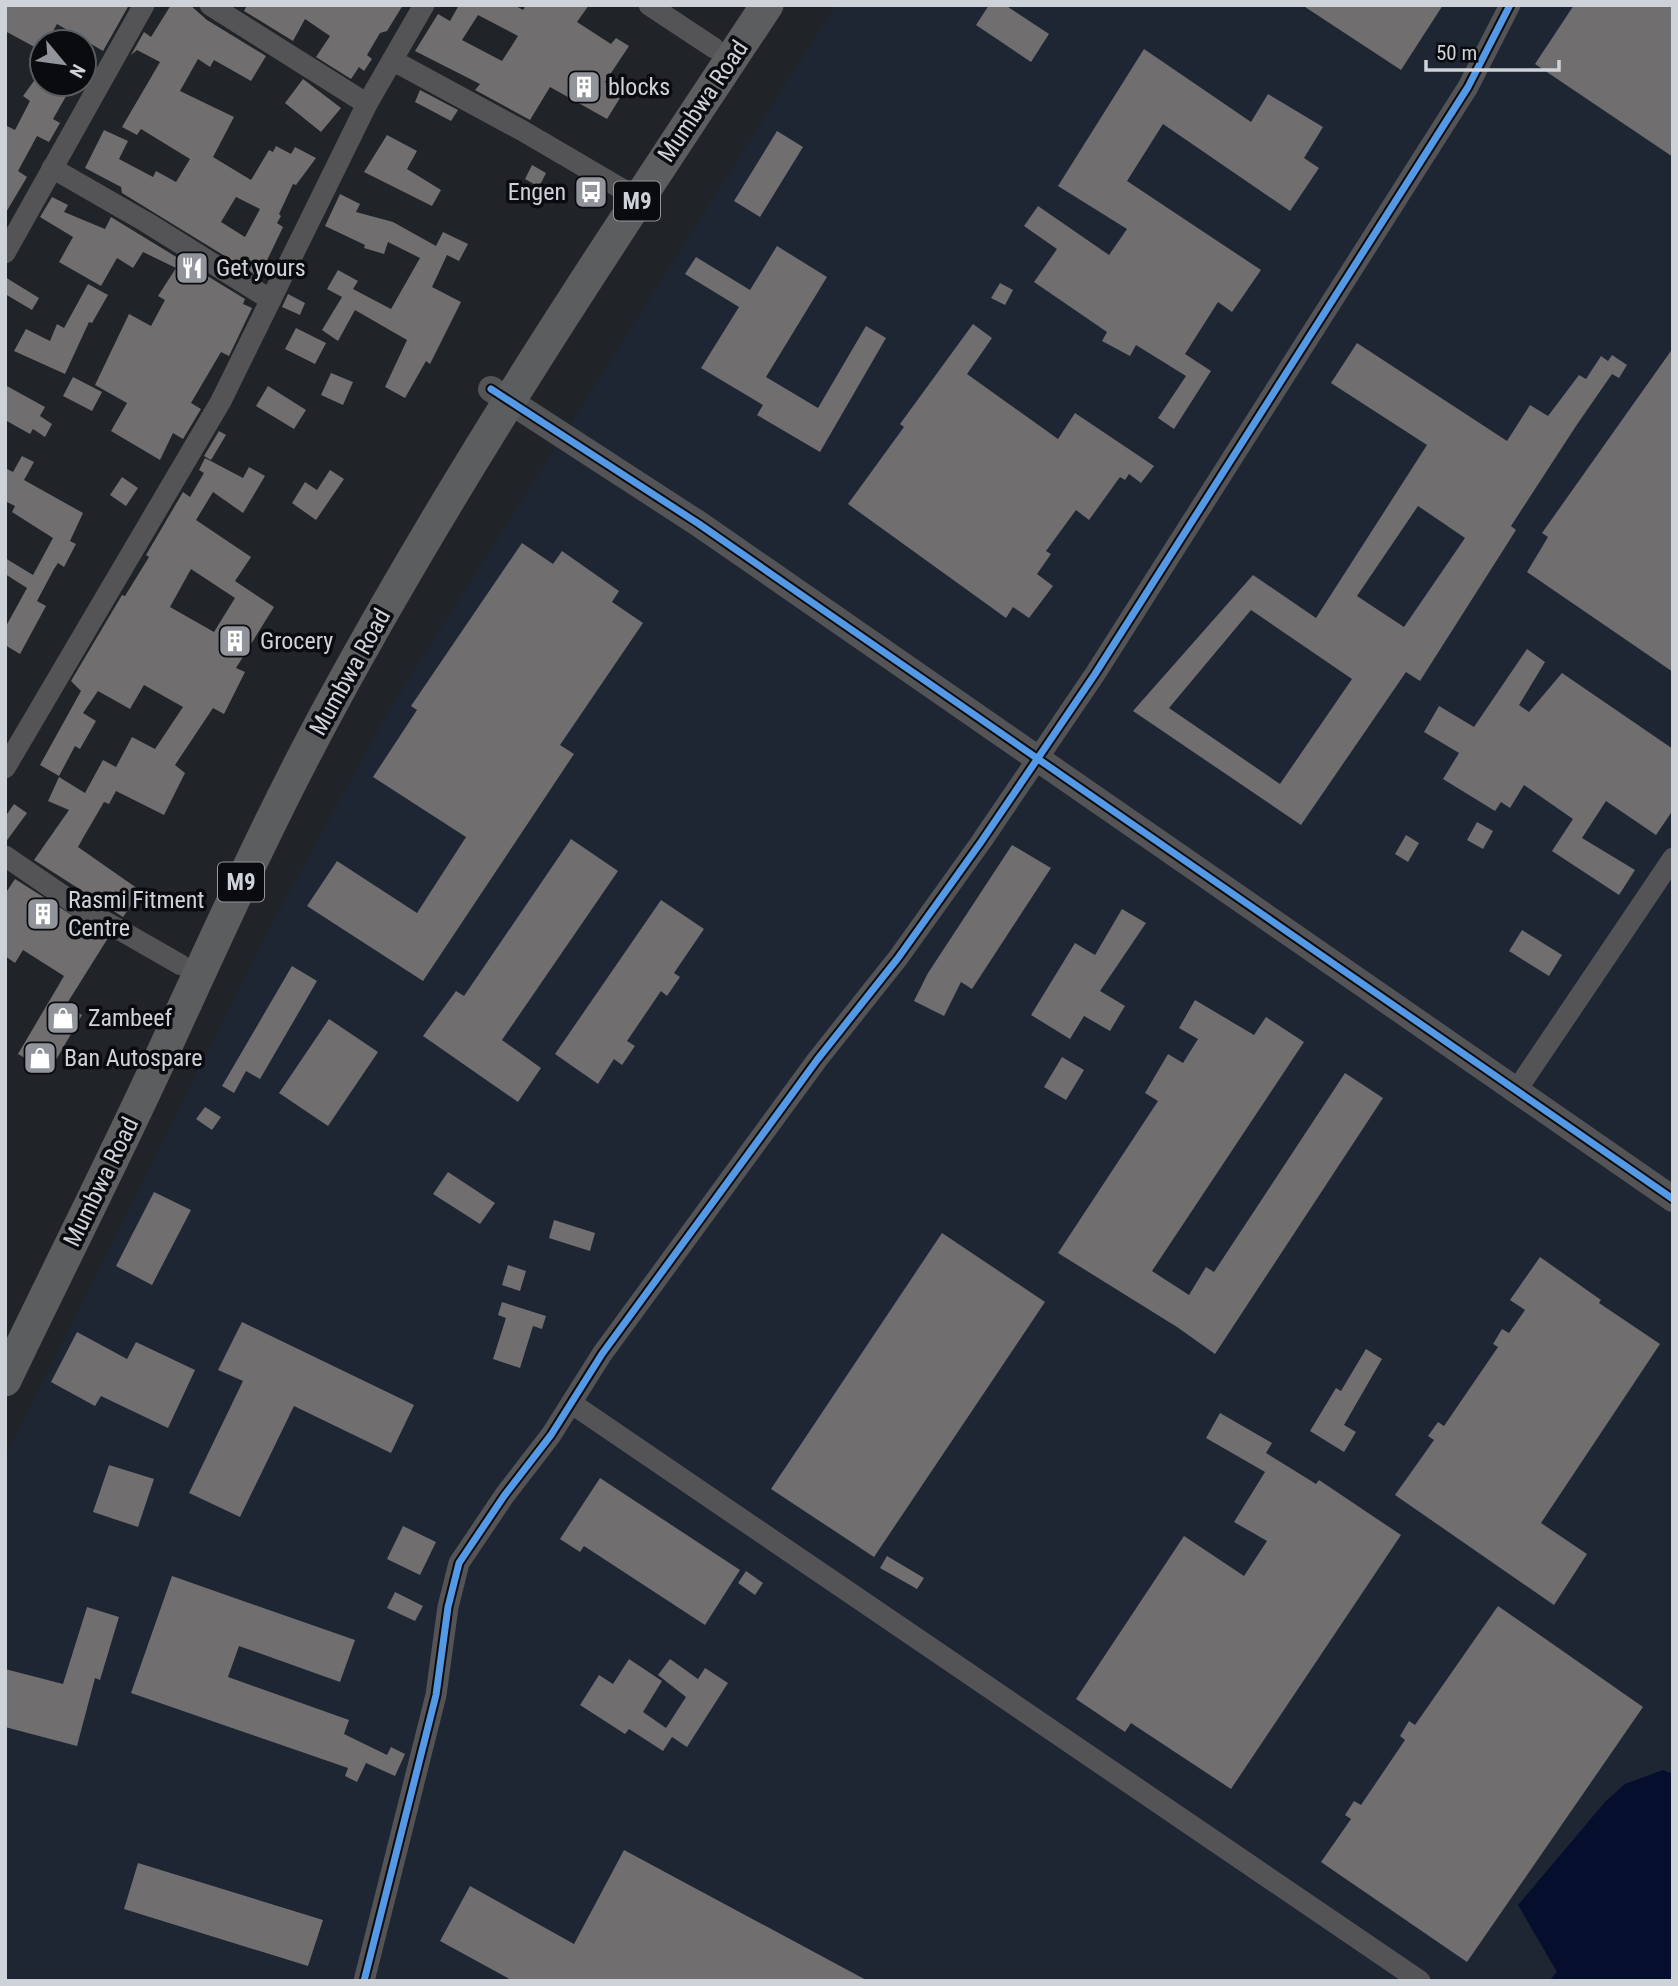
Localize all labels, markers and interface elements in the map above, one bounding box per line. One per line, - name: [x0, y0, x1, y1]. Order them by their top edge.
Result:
- north arrow: [28, 28, 98, 98]
- scale bar: [1426, 28, 1559, 72]
- street label: Mumbwa Road: [652, 35, 754, 167]
- text: 50 m: [1436, 41, 1477, 65]
- text: N: [65, 60, 90, 82]
- building icon: blocks: [565, 68, 603, 106]
- place label: blocks: [608, 73, 670, 101]
- bus stop icon: Engen: [572, 173, 610, 211]
- place label: Engen: [508, 178, 566, 206]
- road number: M9: [614, 182, 660, 220]
- restaurant icon: Get yours: [173, 249, 211, 287]
- place label: Get yours: [216, 254, 306, 282]
- street label: Mumbwa Road: [304, 604, 396, 740]
- building icon: Grocery: [216, 622, 254, 660]
- place label: Grocery: [260, 627, 333, 655]
- road number: M9: [218, 862, 264, 902]
- place label: Rasmi Fitment Centre: [68, 886, 204, 942]
- building icon: Rasmi Fitment Centre: [24, 895, 62, 933]
- shop icon: Zambeef: [44, 999, 82, 1037]
- place label: Zambeef: [88, 1004, 172, 1032]
- shop icon: Ban Autospare: [21, 1039, 59, 1077]
- place label: Ban Autospare: [64, 1044, 203, 1072]
- street label: Mumbwa Road: [58, 1113, 144, 1251]

